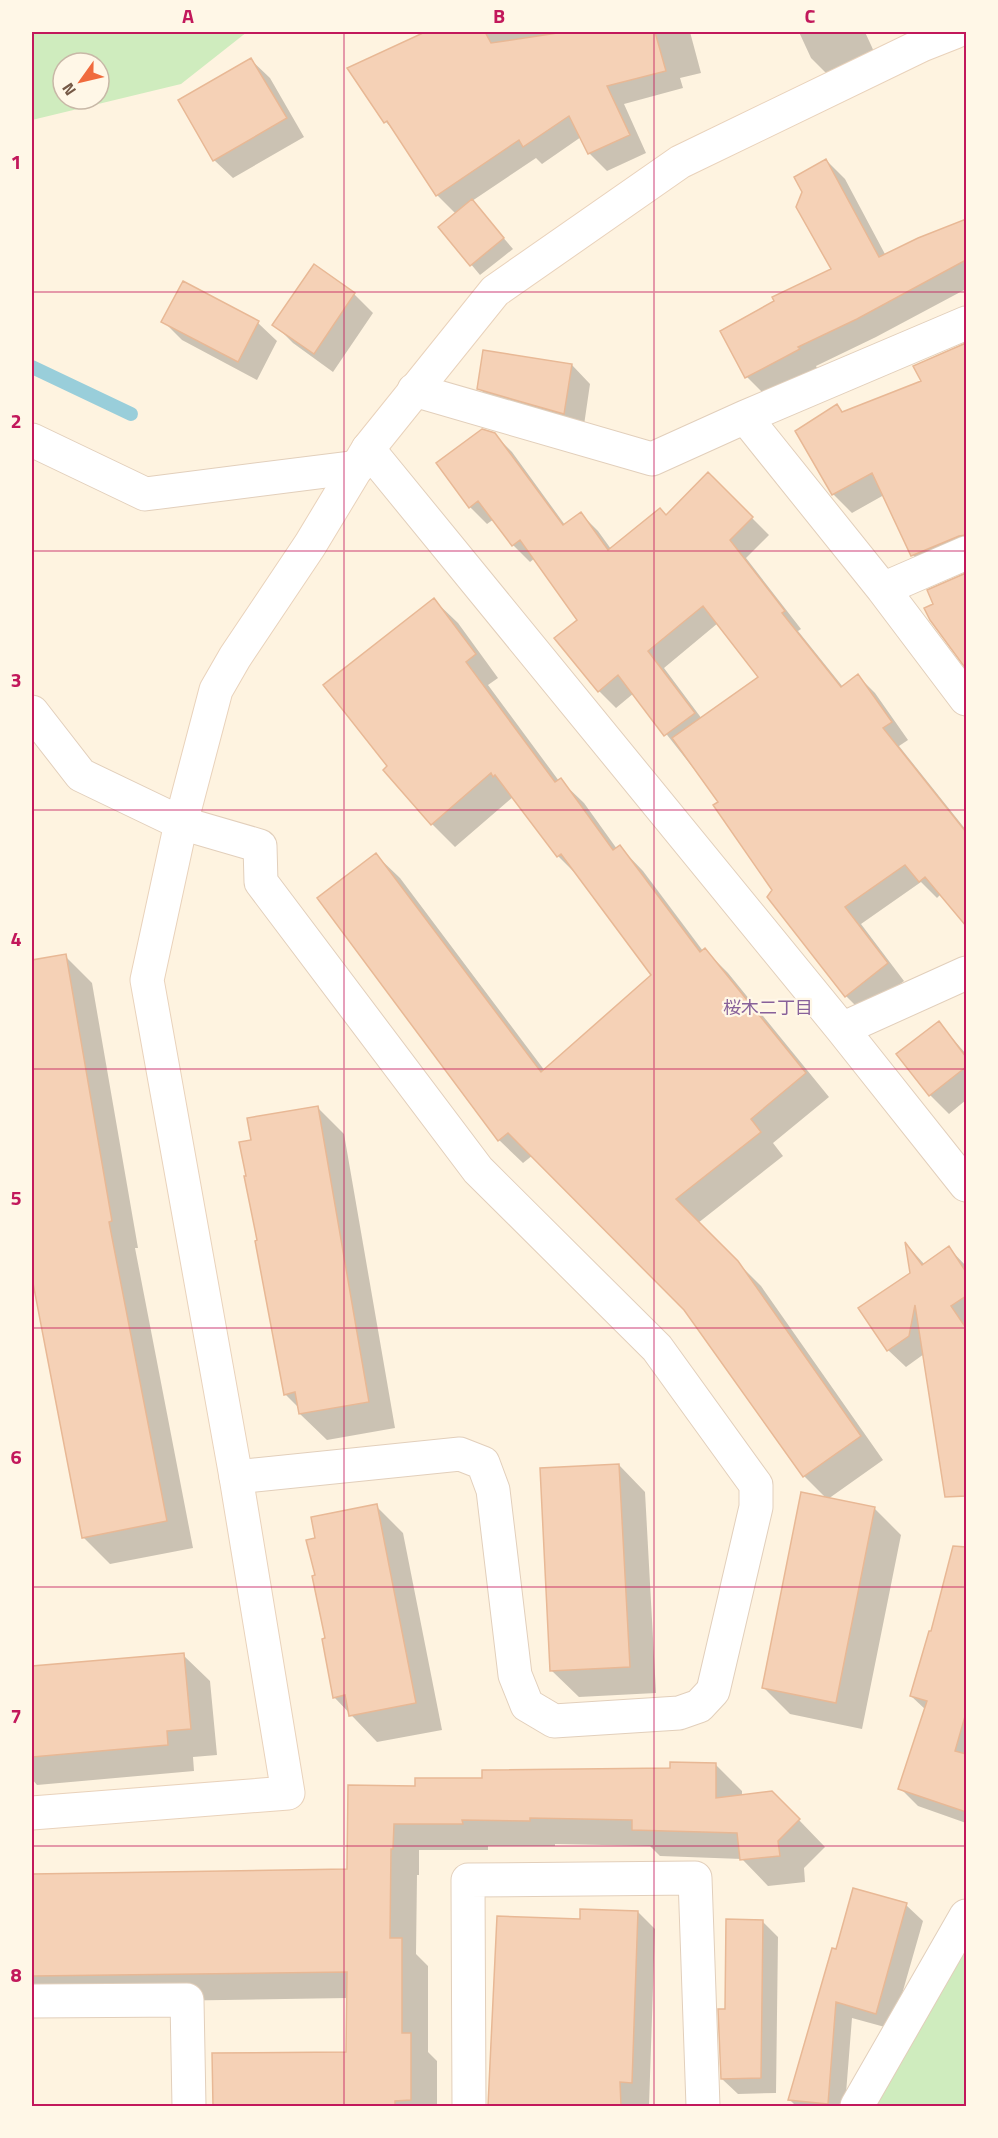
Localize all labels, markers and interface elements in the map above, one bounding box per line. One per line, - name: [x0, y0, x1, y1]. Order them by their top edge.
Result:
- text: A: [182, 0, 194, 31]
- text: B: [493, 0, 505, 31]
- text: C: [805, 0, 816, 31]
- north arrow: [51, 51, 111, 111]
- text: N: [56, 78, 82, 101]
- text: 1: [10, 146, 22, 177]
- text: 2: [10, 405, 22, 436]
- text: 3: [10, 664, 22, 695]
- text: 4: [10, 923, 22, 954]
- district label: 桜木二丁目: [723, 994, 813, 1021]
- text: 5: [10, 1182, 22, 1213]
- text: 6: [10, 1441, 22, 1472]
- text: 7: [10, 1700, 22, 1731]
- text: 8: [10, 1959, 22, 1990]

